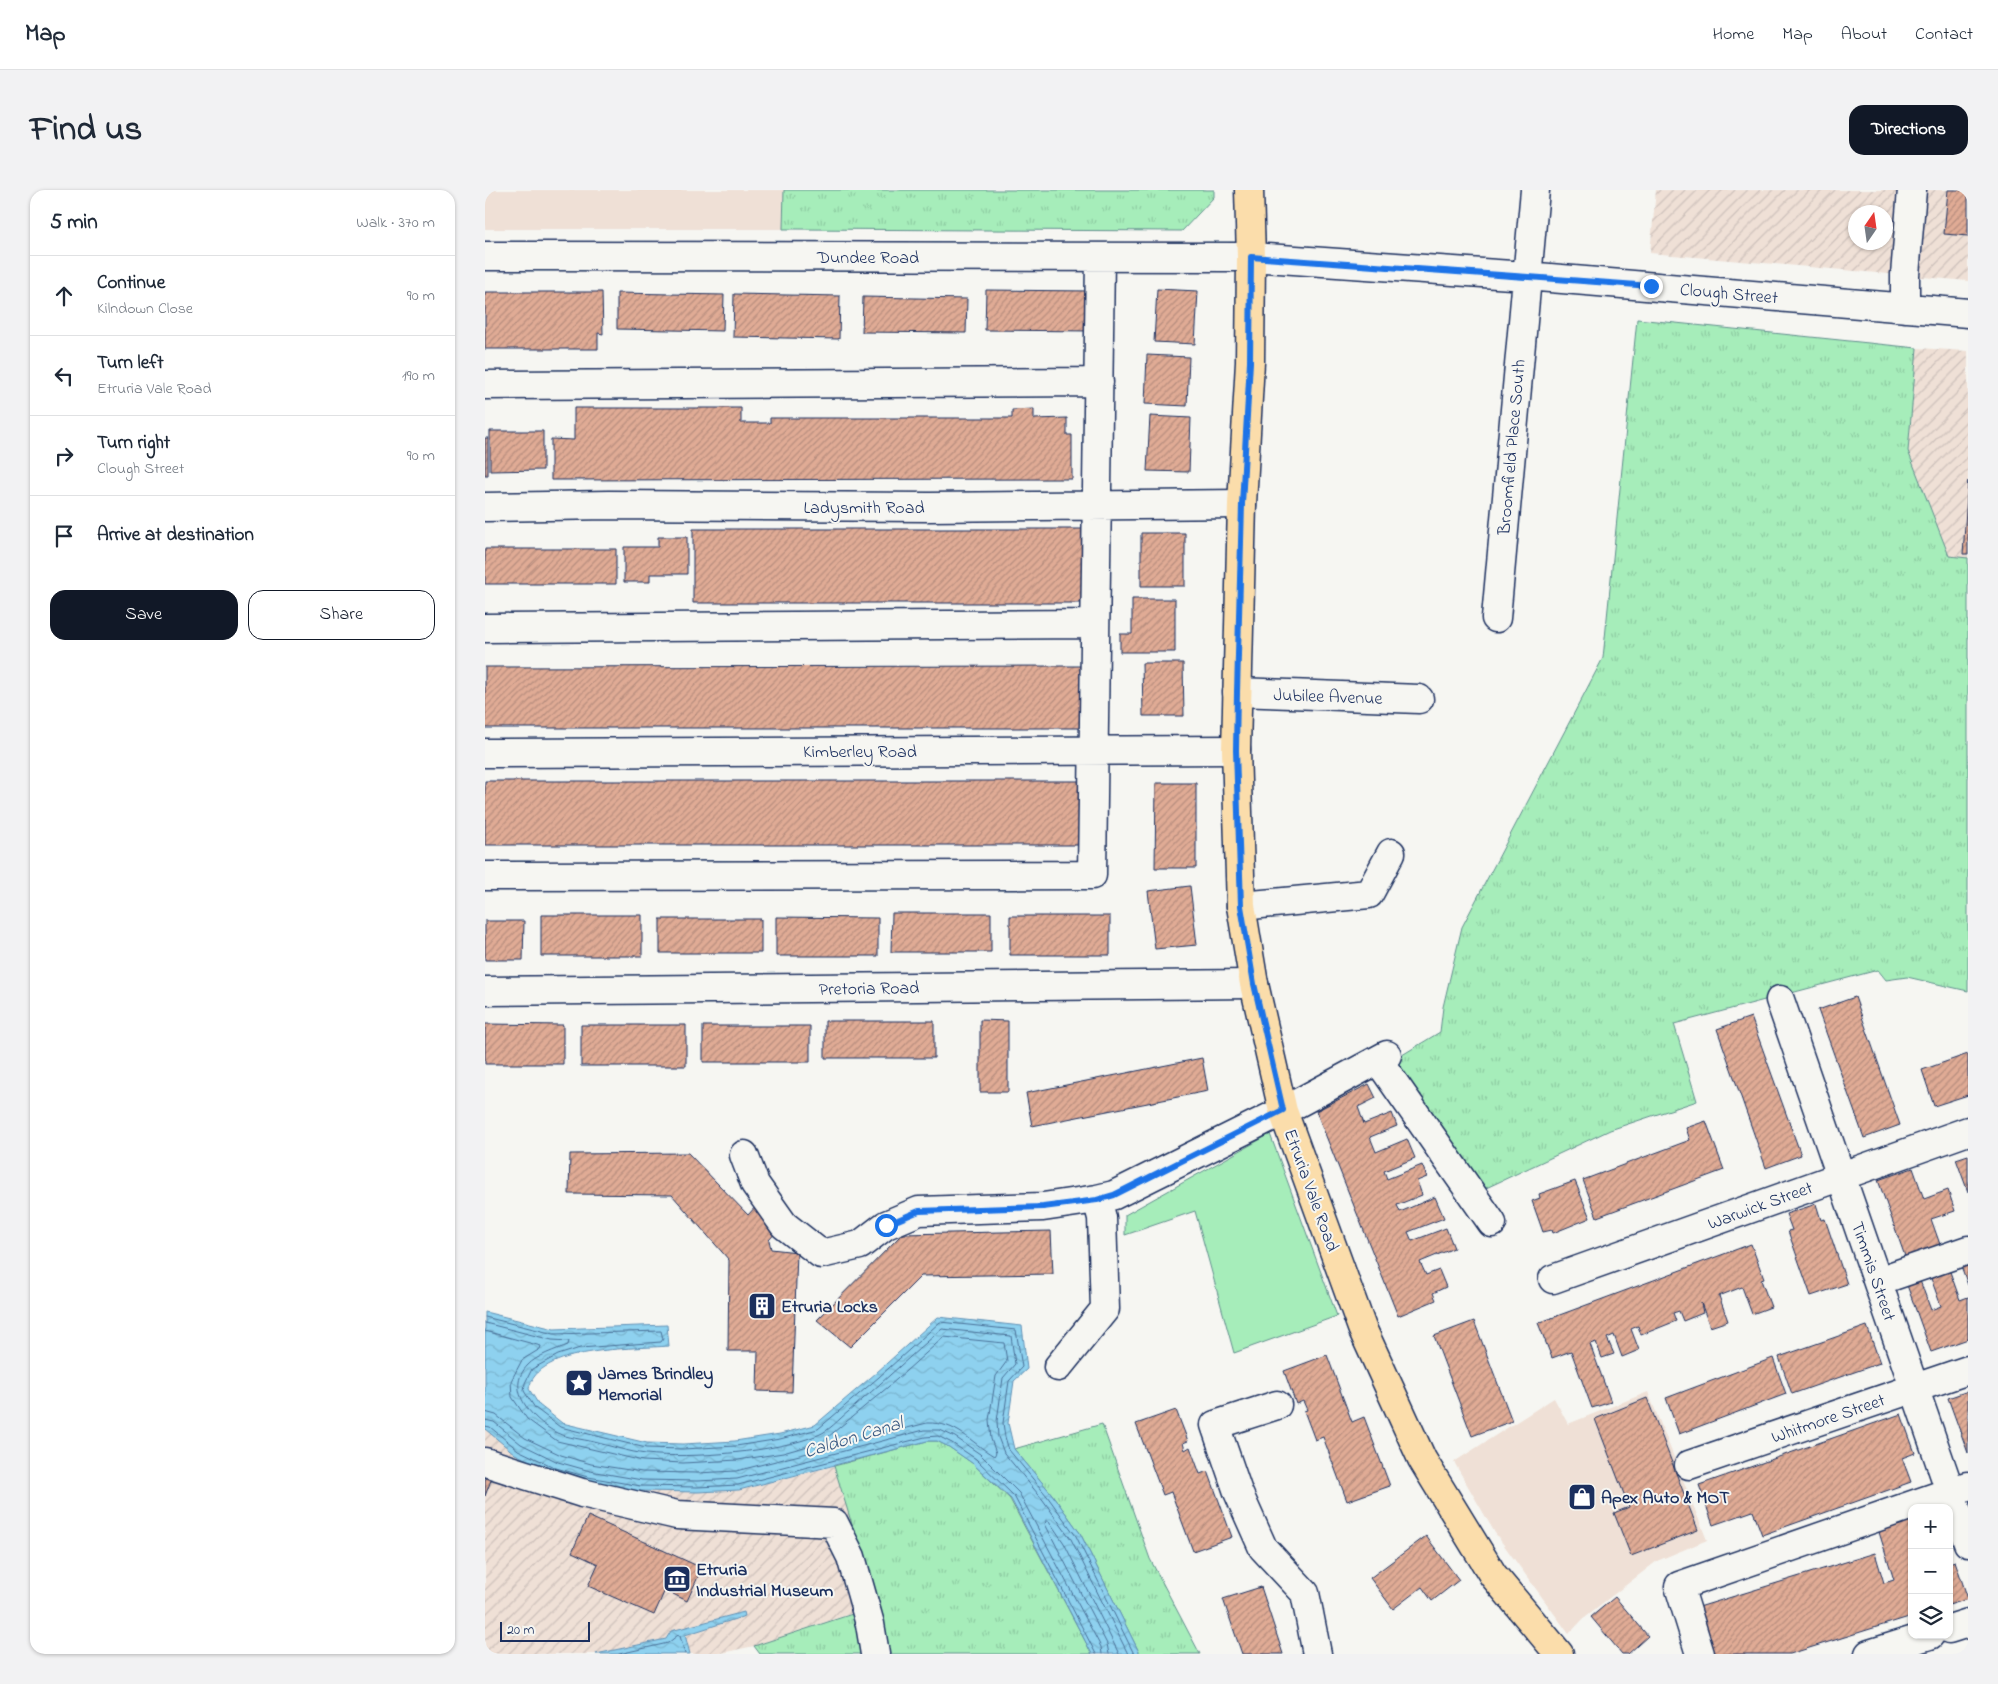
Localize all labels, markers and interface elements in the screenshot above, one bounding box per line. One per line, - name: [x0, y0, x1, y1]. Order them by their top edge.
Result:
- text: Map: [25, 17, 66, 52]
- text: Home: [1713, 22, 1754, 48]
- text: Map: [1782, 22, 1813, 48]
- text: About: [1841, 22, 1887, 48]
- text: Contact: [1915, 22, 1973, 48]
- text: Find us: [30, 105, 142, 156]
- button: Directions: [1849, 105, 1968, 155]
- north arrow: [1848, 205, 1893, 250]
- text: 5 min: [50, 208, 98, 238]
- text: Walk · 370 m: [356, 211, 435, 235]
- street label: Dundee Road: [816, 246, 919, 272]
- text: Continue: [97, 270, 165, 297]
- route end: [1640, 275, 1663, 298]
- street label: Clough Street: [1679, 278, 1779, 313]
- icon: ahead: [50, 282, 78, 310]
- text: 90 m: [407, 284, 435, 308]
- text: Kilndown Close: [97, 297, 193, 321]
- text: Turn left: [97, 350, 164, 377]
- street label: Broomfield Place South: [1492, 358, 1534, 537]
- icon: left: [50, 362, 78, 390]
- text: 190 m: [402, 364, 435, 388]
- text: Etruria Vale Road: [97, 377, 211, 401]
- text: Turn right: [97, 430, 170, 457]
- icon: right: [50, 442, 78, 470]
- text: 90 m: [407, 444, 435, 468]
- text: Clough Street: [97, 457, 184, 481]
- street label: Ladysmith Road: [803, 496, 925, 522]
- icon: arrive: [50, 522, 78, 550]
- text: Arrive at destination: [97, 522, 254, 549]
- button: Save: [50, 590, 238, 640]
- button: Share: [248, 590, 435, 640]
- street label: Jubilee Avenue: [1273, 683, 1384, 713]
- street label: Kimberley Road: [803, 740, 917, 766]
- street label: Pretoria Road: [819, 976, 920, 1004]
- street label: Etruria Vale Road: [1276, 1126, 1344, 1256]
- street label: Warwick Street: [1705, 1176, 1817, 1238]
- route start: [875, 1214, 898, 1237]
- street label: Timmis Street: [1843, 1218, 1901, 1325]
- building icon: Etruria Locks: [747, 1291, 777, 1321]
- place label: Etruria Locks: [781, 1295, 878, 1321]
- place label: James Brindley Memorial: [598, 1362, 713, 1409]
- place icon: James Brindley Memorial: [564, 1368, 594, 1398]
- street label: Whitmore Street: [1768, 1388, 1889, 1451]
- water label: Caldon Canal: [801, 1410, 909, 1466]
- shop icon: Apex Auto & MOT: [1567, 1482, 1597, 1512]
- place label: Apex Auto & MOT: [1601, 1486, 1730, 1512]
- map controls: [1908, 1504, 1953, 1639]
- button: +: [1908, 1504, 1953, 1549]
- button: −: [1908, 1549, 1953, 1594]
- place label: Etruria Industrial Museum: [696, 1558, 833, 1605]
- museum icon: Etruria Industrial Museum: [662, 1564, 692, 1594]
- button: layers: [1908, 1594, 1953, 1639]
- scale bar: [500, 1619, 590, 1642]
- text: 20 m: [507, 1620, 534, 1641]

